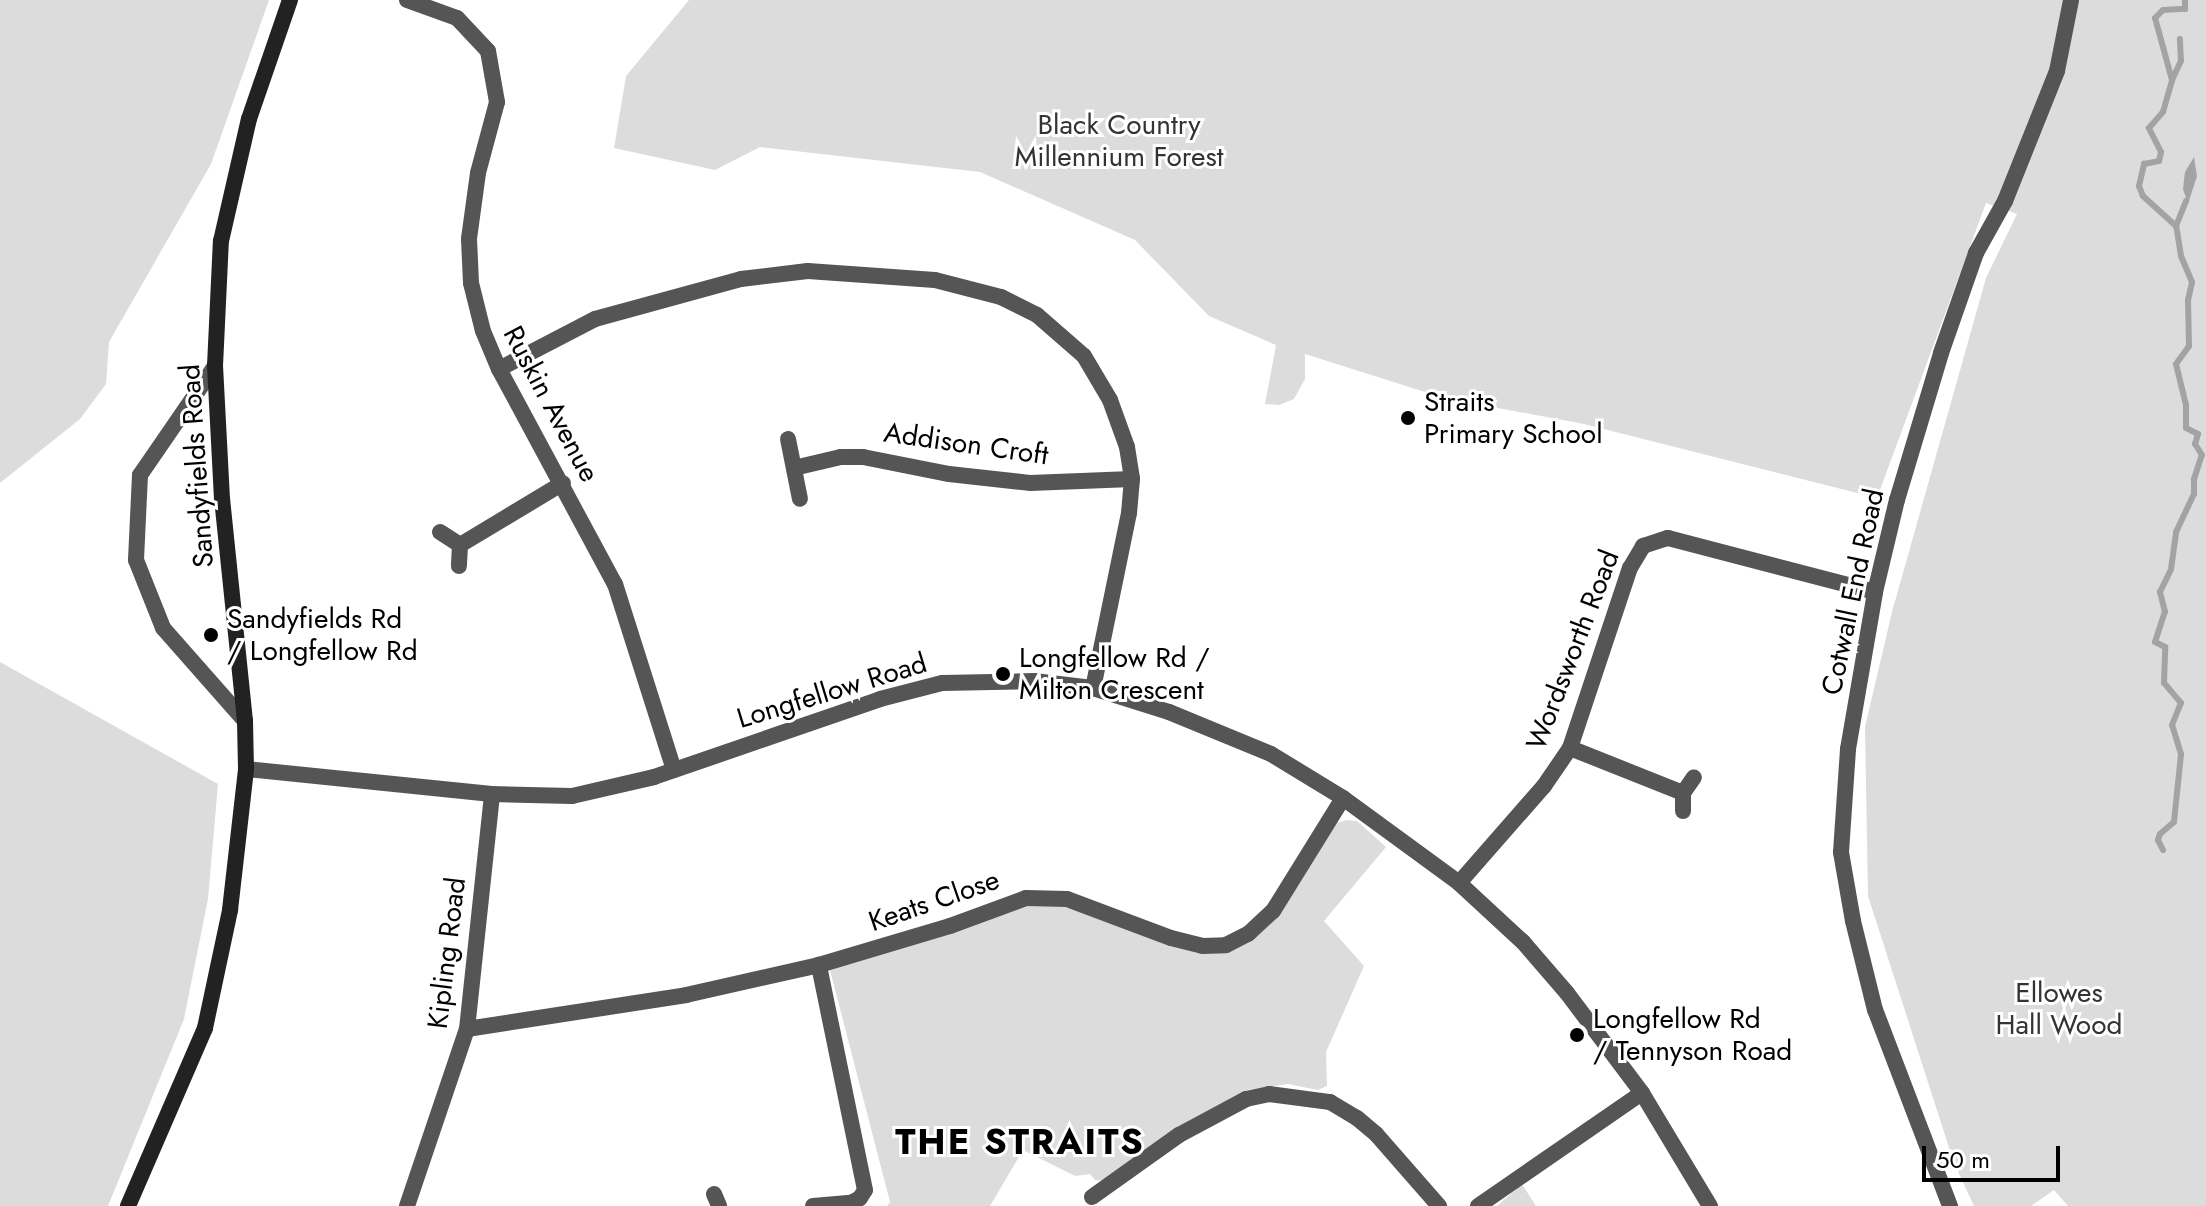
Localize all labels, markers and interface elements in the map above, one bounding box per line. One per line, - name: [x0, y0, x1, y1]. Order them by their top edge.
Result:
- park label: Black Country Millennium Forest: [1015, 108, 1223, 174]
- street label: Ruskin Avenue: [496, 320, 606, 488]
- street label: Sandyfields Road: [173, 363, 221, 569]
- place label: Straits Primary School: [1424, 385, 1603, 451]
- marker: Straits Primary School: [1399, 409, 1417, 427]
- street label: Addison Croft: [882, 416, 1050, 472]
- street label: Cotwall End Road: [1815, 486, 1891, 698]
- street label: Wordsworth Road: [1519, 545, 1627, 755]
- place label: Sandyfields Rd / Longfellow Rd: [227, 602, 418, 668]
- marker: Sandyfields Rd / Longfellow Rd: [202, 626, 220, 644]
- place label: Longfellow Rd / Milton Crescent: [1019, 641, 1210, 707]
- street label: Longfellow Road: [733, 646, 931, 736]
- marker: Longfellow Rd / Milton Crescent: [994, 665, 1012, 683]
- street label: Keats Close: [864, 863, 1004, 939]
- street label: Kipling Road: [421, 875, 473, 1031]
- park label: Ellowes Hall Wood: [1996, 976, 2122, 1042]
- place label: Longfellow Rd / Tennyson Road: [1593, 1002, 1792, 1068]
- marker: Longfellow Rd / Tennyson Road: [1568, 1026, 1586, 1044]
- district label: THE STRAITS: [895, 1120, 1145, 1164]
- scale bar: [1926, 1130, 2064, 1180]
- text: 50 m: [1936, 1142, 1990, 1177]

